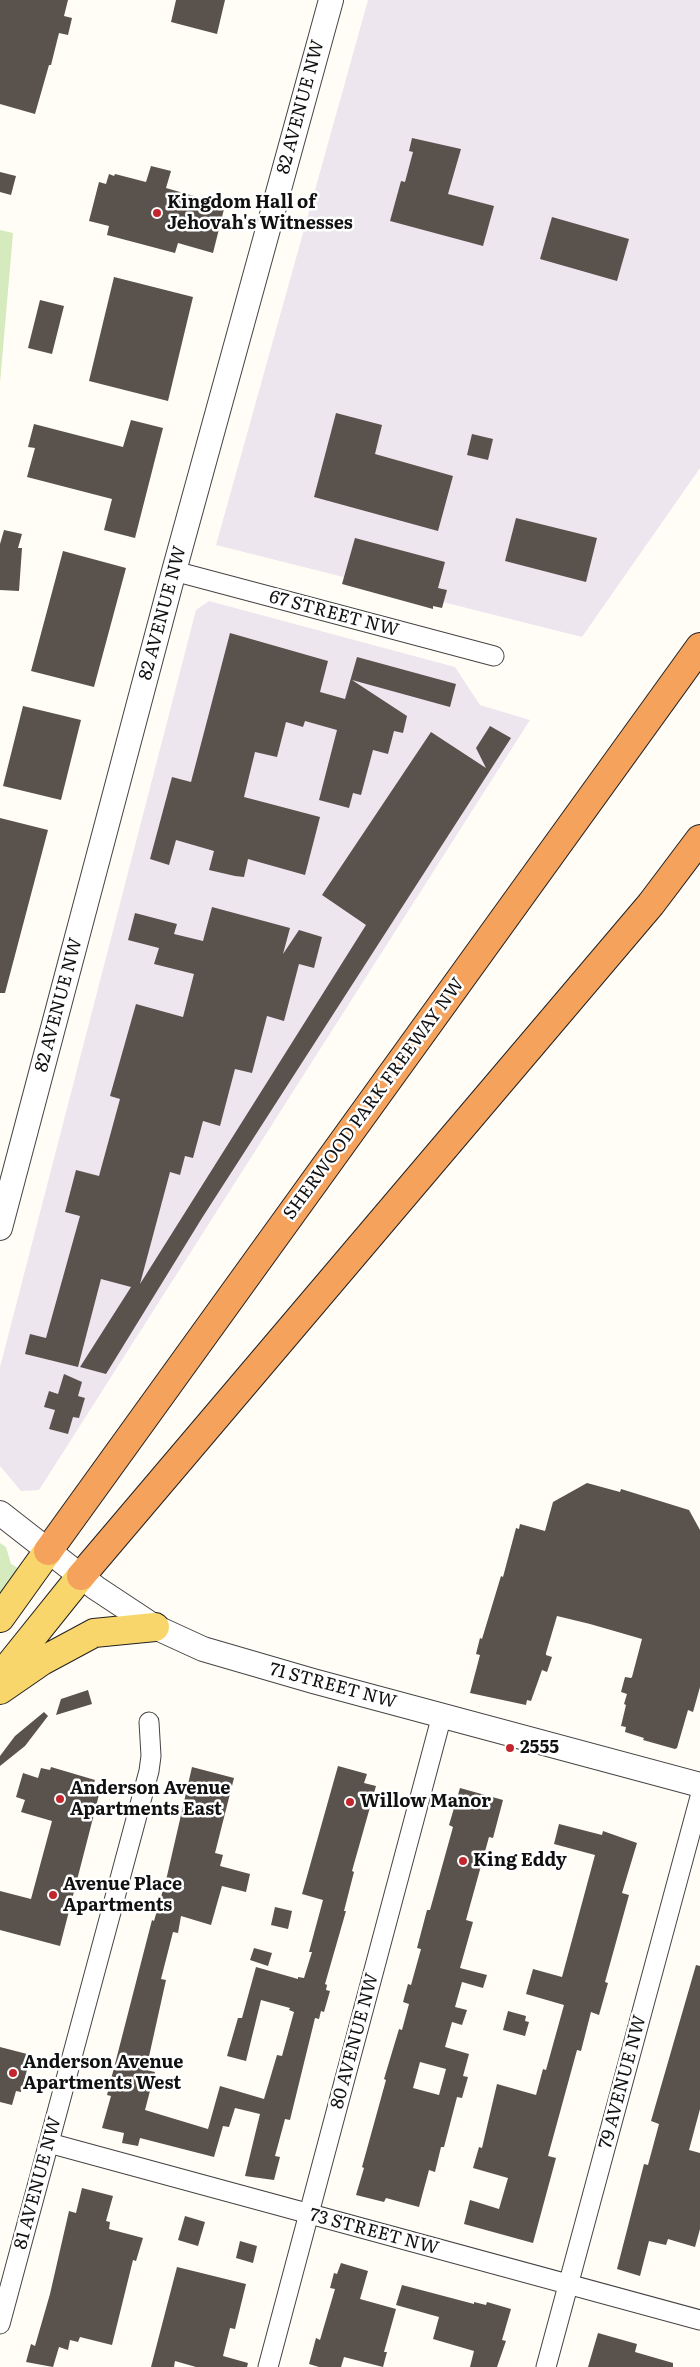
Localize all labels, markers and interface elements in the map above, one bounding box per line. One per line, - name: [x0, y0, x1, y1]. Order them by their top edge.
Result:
- street label: 82 AVENUE NW: [273, 38, 329, 176]
- place label: Kingdom Hall of Jehovah's Witnesses: [167, 192, 353, 234]
- marker: Kingdom Hall of Jehovah's Witnesses: [151, 207, 163, 219]
- street label: 82 AVENUE NW: [135, 544, 191, 682]
- street label: 67 STREET NW: [267, 586, 401, 642]
- street label: 82 AVENUE NW: [31, 936, 87, 1074]
- street label: SHERWOOD PARK FREEWAY NW: [279, 974, 469, 1224]
- street label: 71 STREET NW: [267, 1659, 399, 1713]
- place label: 2555: [520, 1737, 559, 1759]
- marker: 2555: [504, 1742, 516, 1754]
- place label: Anderson Avenue Apartments East: [70, 1778, 231, 1820]
- place label: Willow Manor: [360, 1791, 491, 1813]
- marker: Anderson Avenue Apartments East: [54, 1793, 66, 1805]
- marker: Willow Manor: [344, 1796, 356, 1808]
- place label: King Eddy: [473, 1850, 567, 1872]
- marker: King Eddy: [457, 1855, 469, 1867]
- place label: Avenue Place Apartments: [63, 1874, 182, 1916]
- marker: Avenue Place Apartments: [47, 1889, 59, 1901]
- street label: 80 AVENUE NW: [327, 1971, 383, 2111]
- street label: 79 AVENUE NW: [595, 2013, 651, 2151]
- place label: Anderson Avenue Apartments West: [23, 2052, 184, 2094]
- marker: Anderson Avenue Apartments West: [7, 2067, 19, 2079]
- street label: 81 AVENUE NW: [10, 2114, 66, 2252]
- street label: 73 STREET NW: [307, 2204, 441, 2260]

